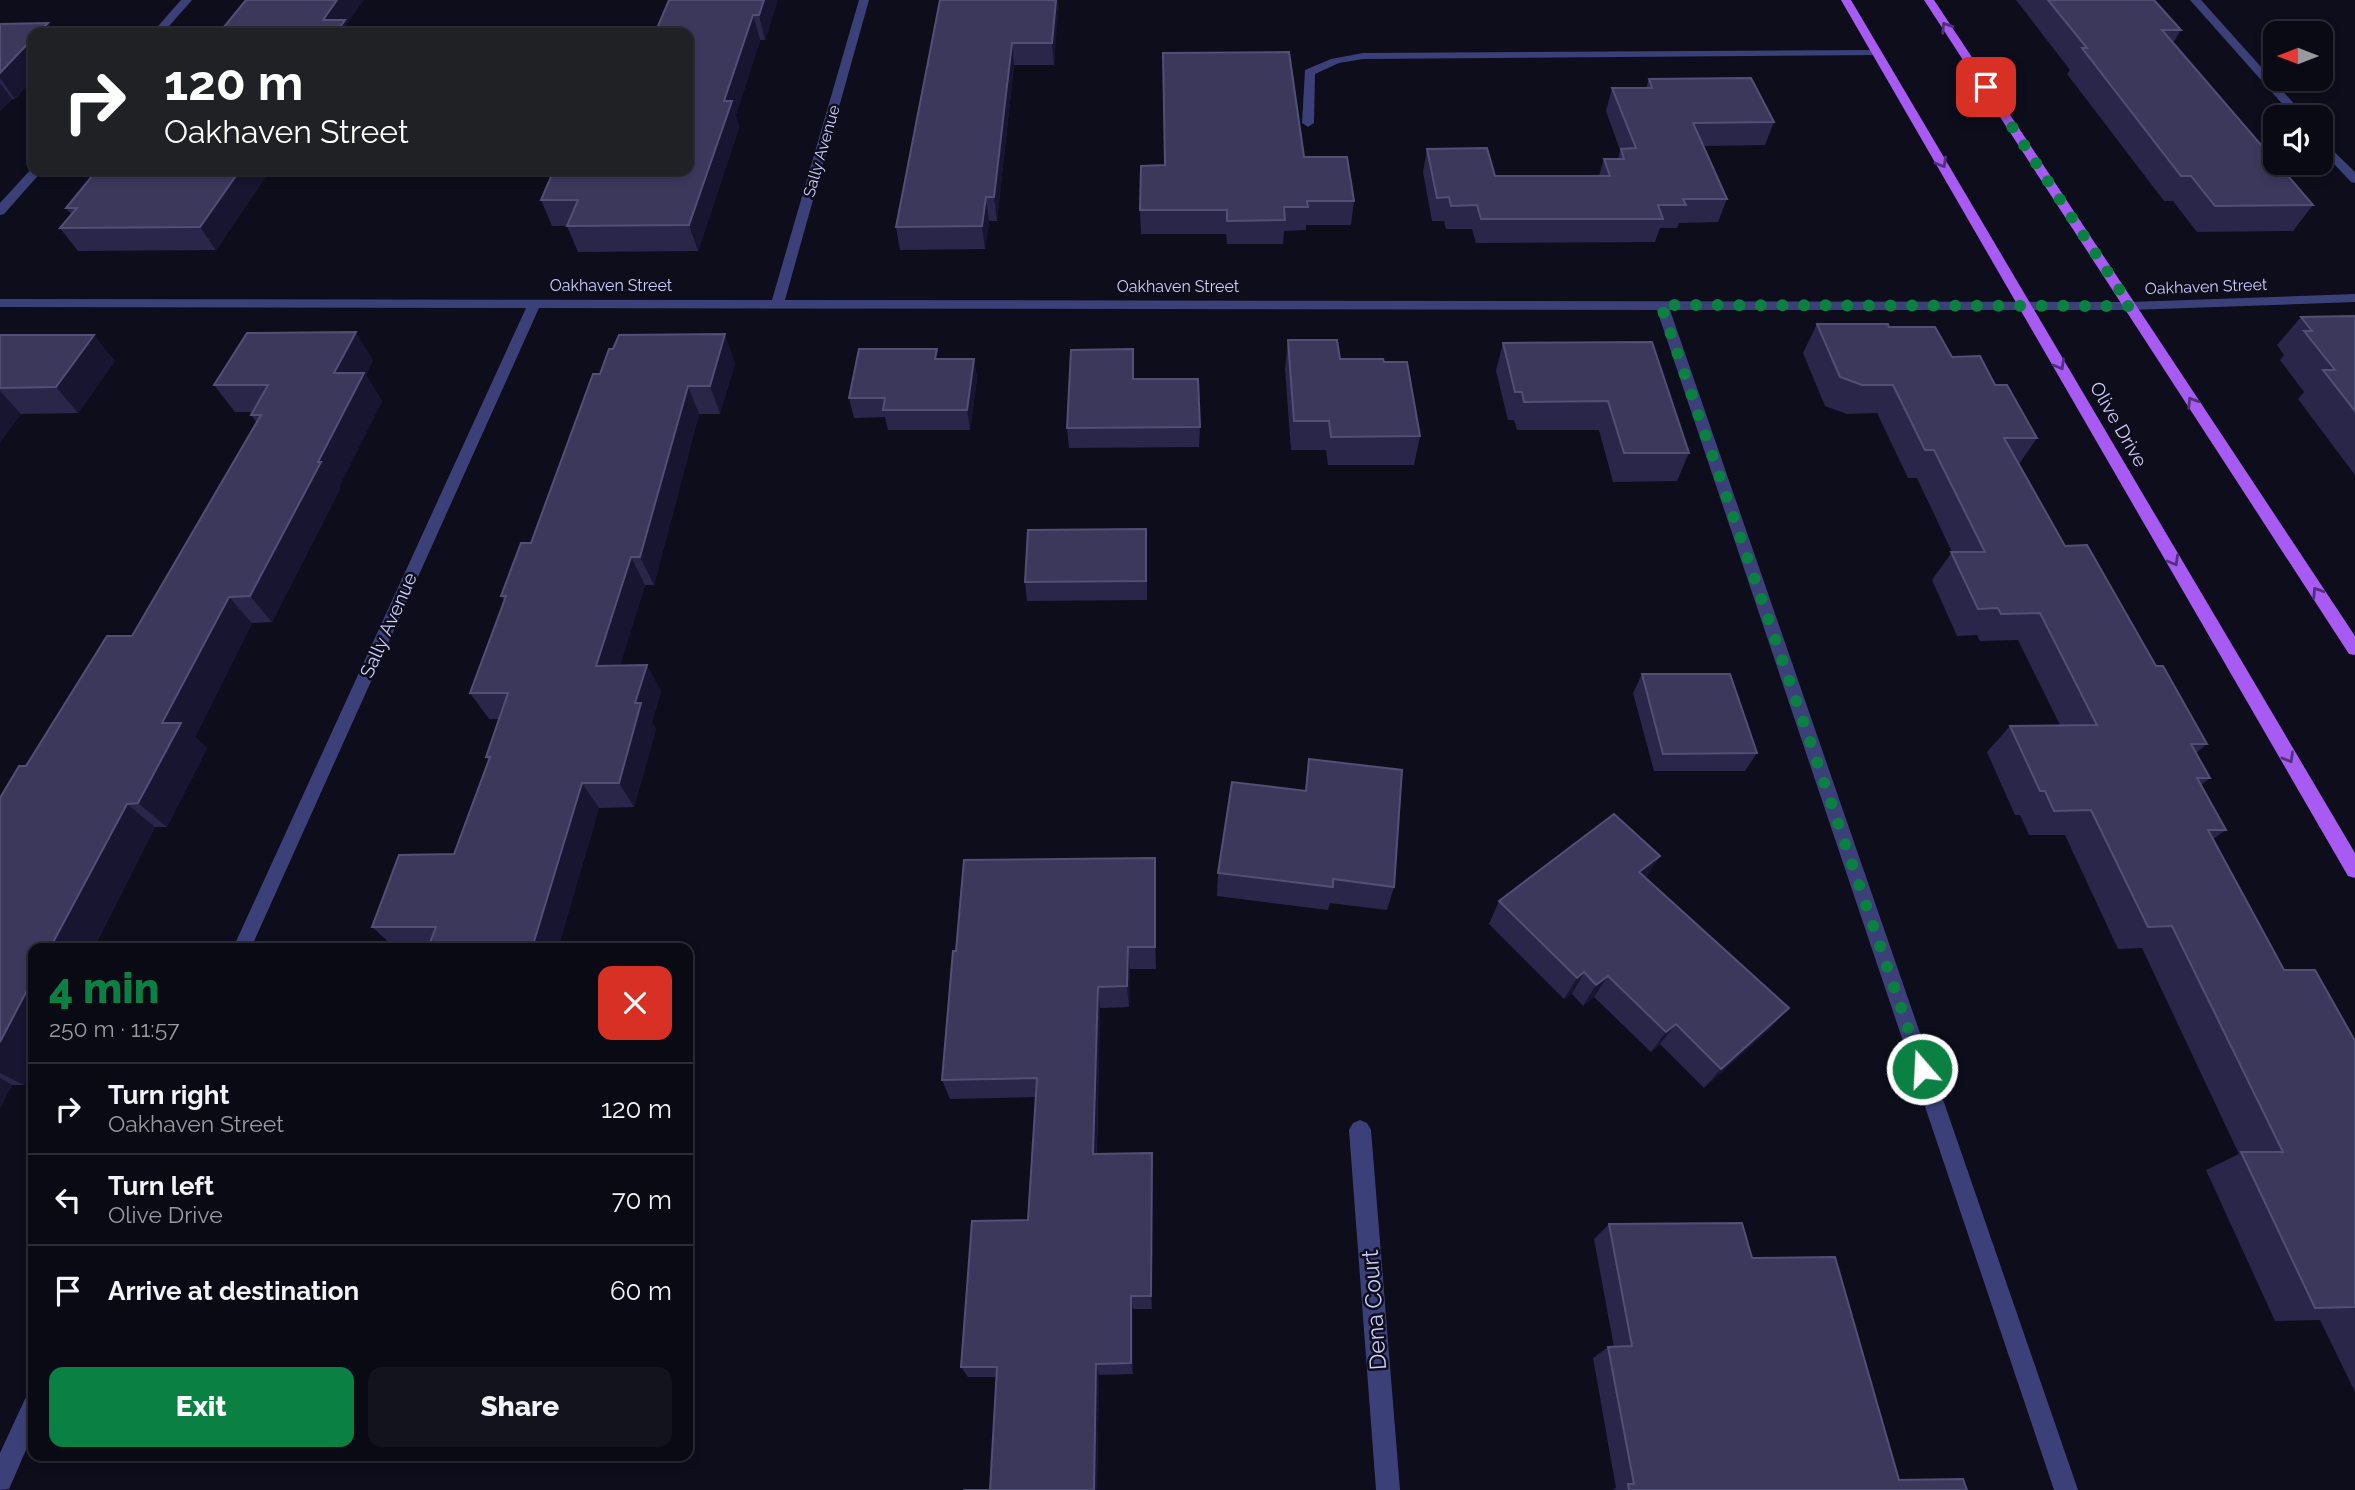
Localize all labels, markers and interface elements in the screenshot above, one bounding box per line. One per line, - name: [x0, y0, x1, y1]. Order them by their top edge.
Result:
- north arrow: [2263, 21, 2333, 91]
- map controls: [2263, 21, 2333, 175]
- one-way arrow: [1942, 22, 1955, 35]
- text: 120 m: [164, 54, 303, 111]
- icon: right: [49, 56, 140, 147]
- pin: [1956, 57, 2016, 117]
- icon: arrive: [1967, 68, 2005, 106]
- street label: Sally Avenue: [799, 103, 844, 199]
- button: sound: [2263, 105, 2333, 175]
- text: Oakhaven Street: [164, 113, 409, 150]
- one-way arrow: [1934, 156, 1947, 169]
- street label: Oakhaven Street: [2145, 275, 2268, 298]
- street label: Oakhaven Street: [550, 276, 673, 295]
- street label: Oakhaven Street: [1117, 277, 1240, 296]
- one-way arrow: [2051, 357, 2064, 370]
- street label: Olive Drive: [2086, 377, 2152, 471]
- one-way arrow: [2188, 396, 2201, 409]
- one-way arrow: [2166, 554, 2179, 567]
- street label: Sally Avenue: [355, 569, 421, 681]
- one-way arrow: [2313, 587, 2326, 600]
- one-way arrow: [2281, 750, 2294, 763]
- text: 4 min: [49, 964, 159, 1013]
- button: close: [598, 966, 672, 1040]
- text: 250 m · 11:57: [49, 1015, 179, 1042]
- position arrow: [1885, 1032, 1959, 1106]
- text: Turn right: [108, 1080, 229, 1110]
- icon: right: [49, 1090, 87, 1128]
- text: 120 m: [601, 1094, 672, 1124]
- text: Oakhaven Street: [108, 1110, 284, 1137]
- text: Turn left: [108, 1171, 214, 1201]
- icon: left: [49, 1181, 87, 1219]
- text: 70 m: [612, 1185, 672, 1215]
- text: Olive Drive: [108, 1201, 223, 1228]
- street label: Dena Court: [1356, 1249, 1391, 1371]
- icon: arrive: [49, 1272, 87, 1310]
- text: Arrive at destination: [108, 1276, 359, 1306]
- text: 60 m: [610, 1276, 672, 1306]
- button: Exit: [49, 1367, 354, 1447]
- button: Share: [368, 1367, 672, 1447]

